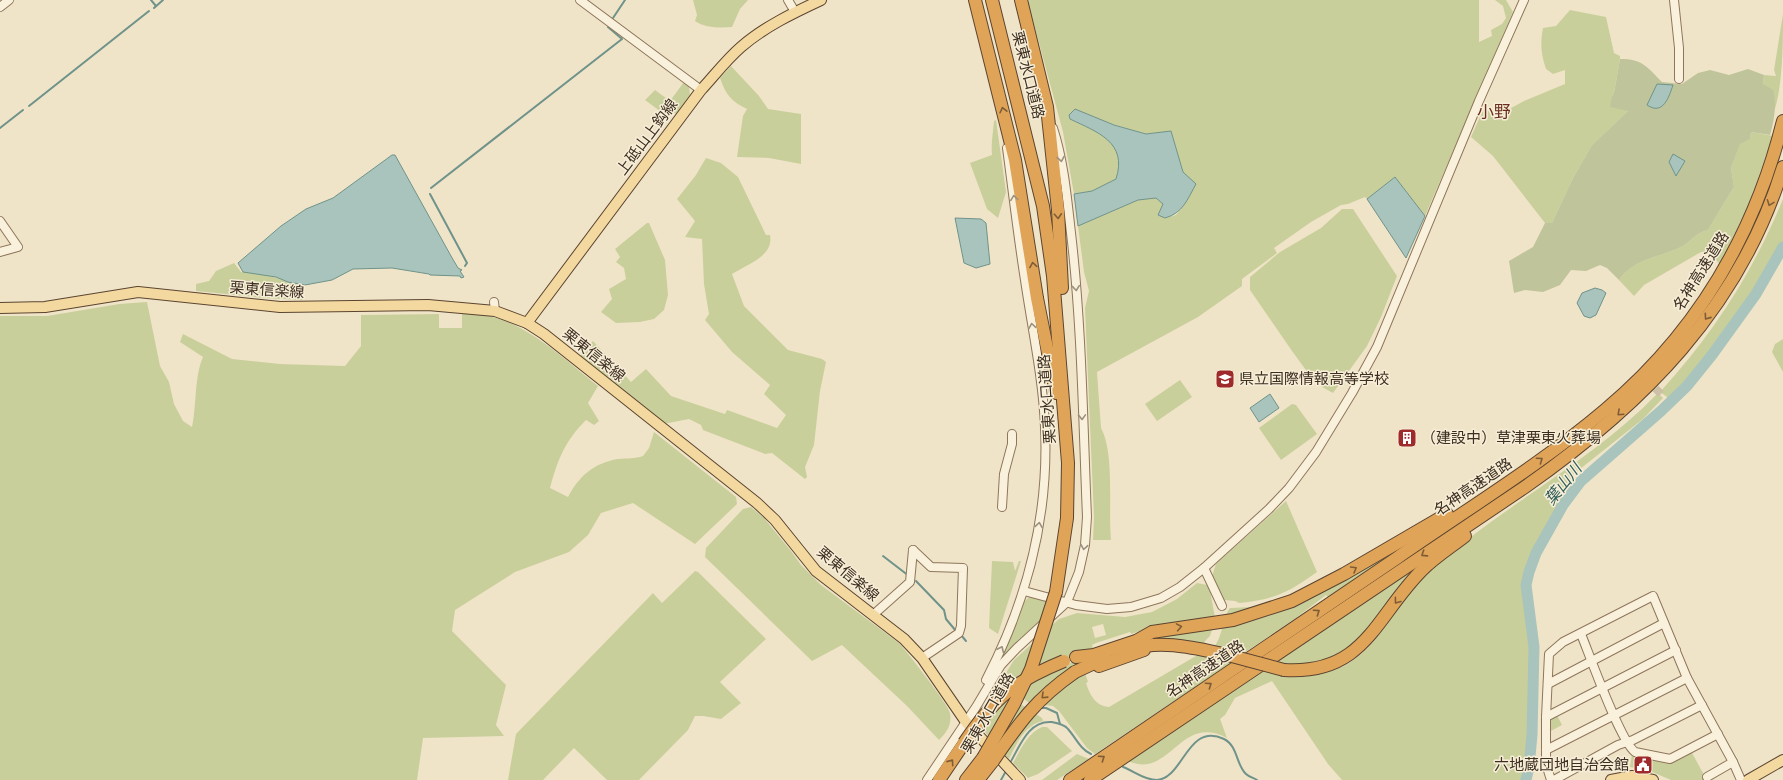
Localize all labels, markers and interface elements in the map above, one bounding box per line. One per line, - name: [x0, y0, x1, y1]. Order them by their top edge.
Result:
- street label: 栗東水口道路: [1008, 29, 1048, 121]
- street label: 上砥山上鈎線: [613, 96, 681, 178]
- district label: 小野: [1477, 102, 1511, 122]
- one-way arrow: [1000, 107, 1008, 113]
- one-way arrow: [1056, 155, 1065, 162]
- one-way arrow: [1010, 195, 1019, 201]
- one-way arrow: [1767, 200, 1775, 207]
- one-way arrow: [1054, 213, 1062, 219]
- street label: 名神高速道路: [1670, 228, 1732, 314]
- one-way arrow: [1029, 262, 1037, 268]
- street label: 栗東信楽線: [229, 278, 305, 302]
- one-way arrow: [1072, 285, 1081, 291]
- one-way arrow: [1705, 312, 1712, 319]
- one-way arrow: [1028, 323, 1037, 330]
- street label: 栗東信楽線: [559, 324, 629, 386]
- street label: 栗東水口道路: [1035, 353, 1059, 445]
- school or university icon: 県立国際情報高等学校: [1214, 368, 1236, 390]
- place label: 県立国際情報高等学校: [1239, 370, 1389, 388]
- one-way arrow: [1617, 409, 1625, 416]
- one-way arrow: [1078, 414, 1087, 420]
- building icon: （建設中）草津栗東火葬場: [1396, 427, 1418, 449]
- place label: （建設中）草津栗東火葬場: [1421, 429, 1601, 447]
- street label: 名神高速道路: [1431, 454, 1515, 520]
- one-way arrow: [1536, 457, 1543, 465]
- water label: 葉山川: [1541, 458, 1587, 509]
- one-way arrow: [1034, 522, 1043, 528]
- street label: 栗東信楽線: [813, 543, 883, 605]
- one-way arrow: [1080, 544, 1089, 550]
- one-way arrow: [1421, 549, 1428, 557]
- one-way arrow: [1350, 566, 1357, 573]
- one-way arrow: [1395, 596, 1402, 603]
- one-way arrow: [1313, 609, 1320, 617]
- one-way arrow: [1176, 623, 1182, 632]
- street label: 名神高速道路: [1163, 636, 1247, 702]
- one-way arrow: [996, 646, 1004, 653]
- street label: 栗東水口道路: [958, 670, 1018, 756]
- one-way arrow: [1205, 683, 1212, 690]
- one-way arrow: [1041, 691, 1049, 699]
- public building icon: 六地蔵団地自治会館: [1632, 754, 1654, 776]
- one-way arrow: [1098, 755, 1105, 763]
- place label: 六地蔵団地自治会館: [1494, 756, 1629, 774]
- one-way arrow: [947, 759, 954, 766]

